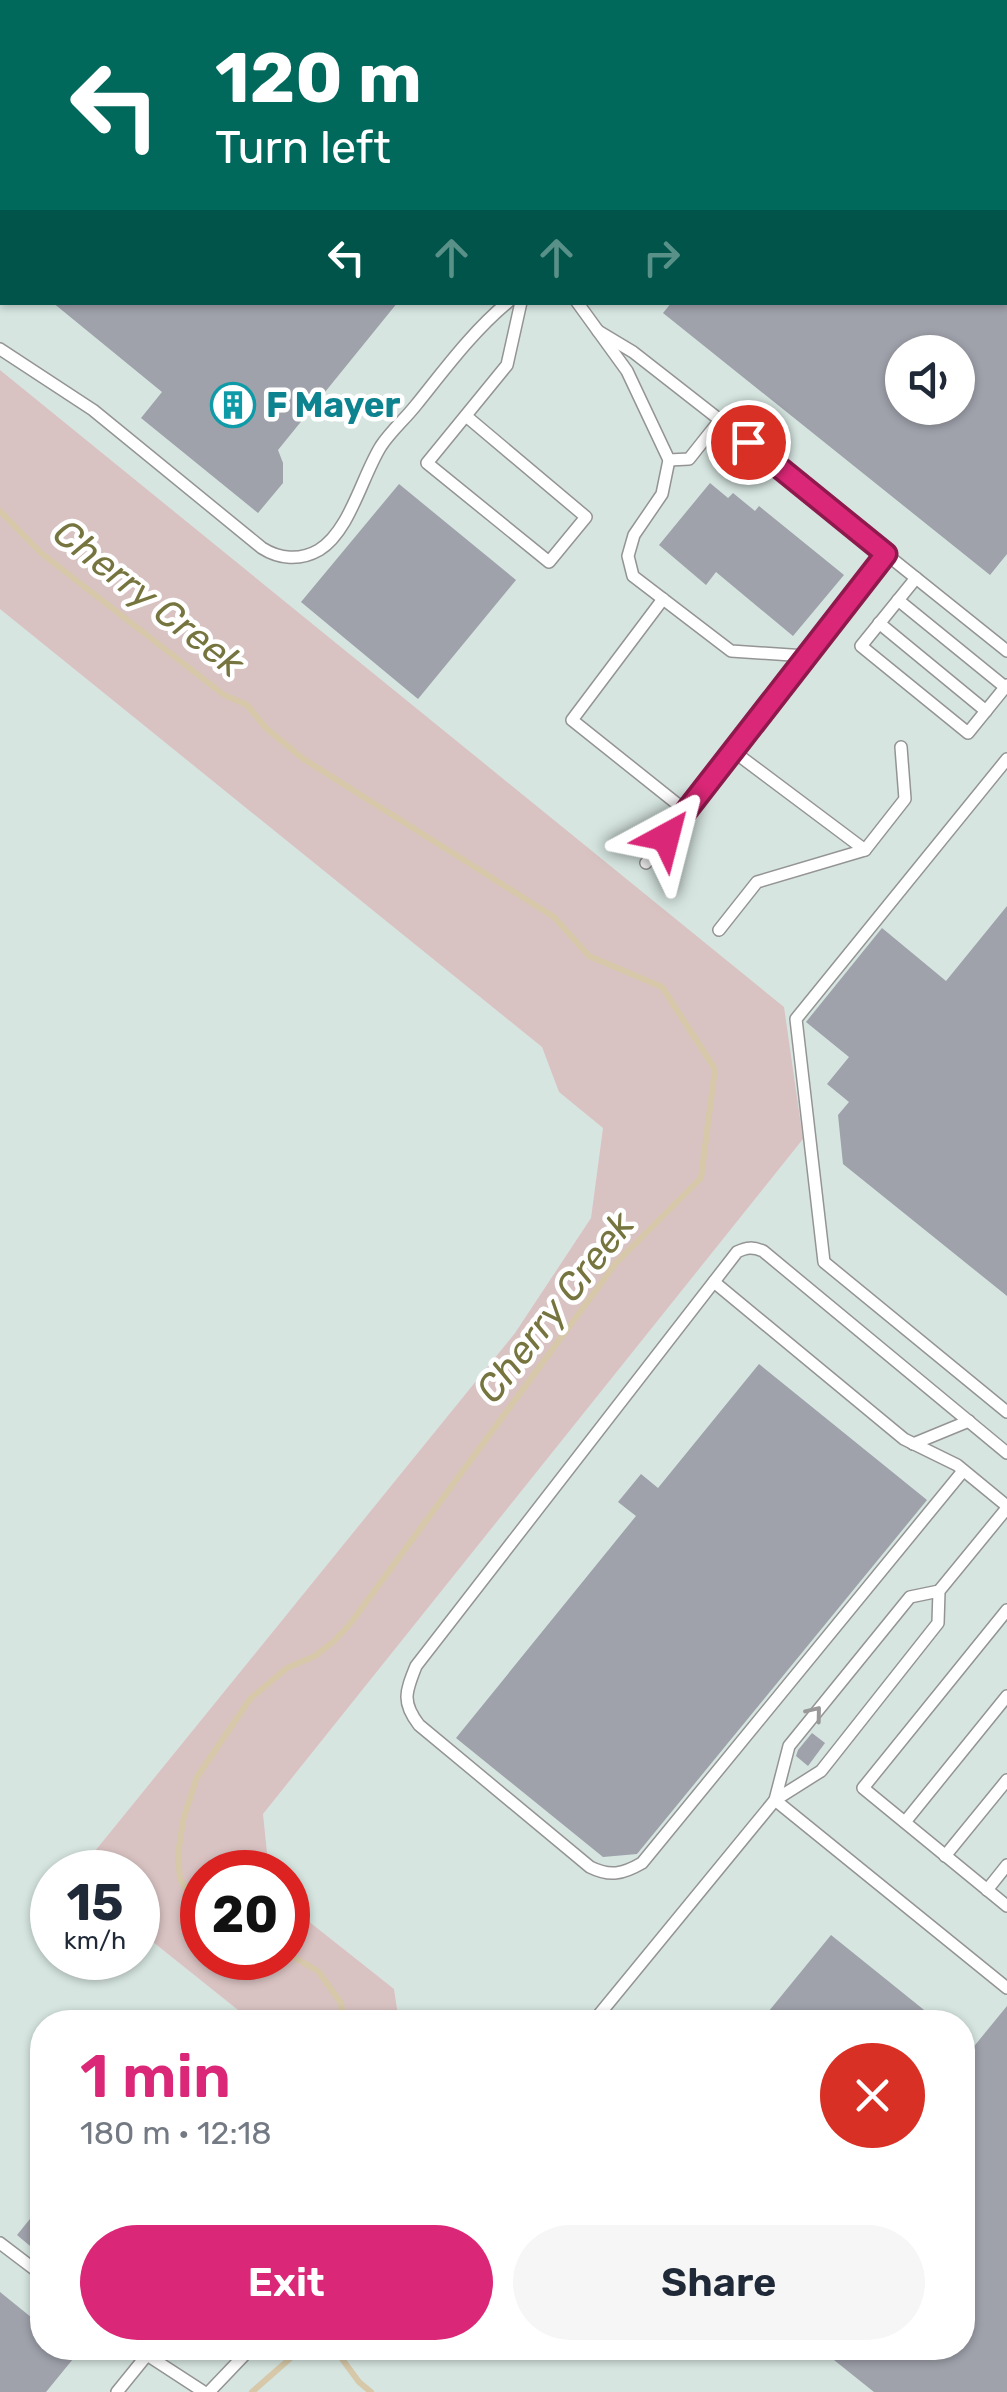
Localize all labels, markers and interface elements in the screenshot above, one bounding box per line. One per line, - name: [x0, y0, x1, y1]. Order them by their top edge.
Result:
- text: 120 m: [215, 37, 422, 120]
- icon: left: [50, 40, 180, 170]
- text: Turn left: [215, 121, 391, 174]
- icon: left: [319, 230, 374, 285]
- icon: ahead: [424, 230, 479, 285]
- icon: ahead: [529, 230, 584, 285]
- icon: right: [634, 230, 689, 285]
- map controls: [885, 335, 975, 425]
- button: sound: [885, 335, 975, 425]
- building icon: F Mayer: [210, 382, 256, 428]
- place label: F Mayer: [266, 384, 401, 426]
- pin: [706, 400, 791, 485]
- icon: arrive: [721, 415, 776, 470]
- water label: Cherry Creek: [44, 509, 254, 687]
- position arrow: [614, 785, 718, 889]
- water label: Cherry Creek: [466, 1202, 644, 1412]
- one-way arrow: [803, 1707, 821, 1725]
- speed limit sign: 20: [180, 1850, 310, 1980]
- text: 15: [66, 1873, 124, 1933]
- text: km/h: [64, 1926, 126, 1955]
- text: 1 min: [80, 2041, 231, 2112]
- button: close: [820, 2043, 925, 2148]
- text: 180 m · 12:18: [80, 2114, 272, 2152]
- button: Exit: [80, 2225, 493, 2340]
- button: Share: [513, 2225, 925, 2340]

